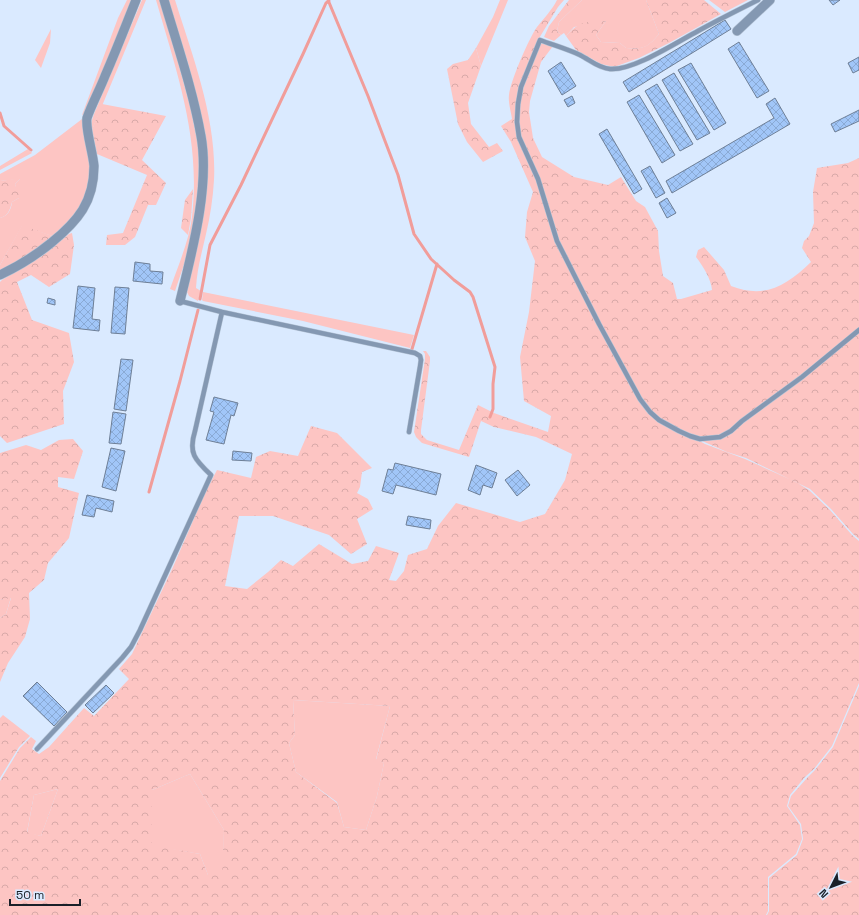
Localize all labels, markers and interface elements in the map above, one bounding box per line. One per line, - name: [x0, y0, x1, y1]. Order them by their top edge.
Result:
- north arrow: [811, 867, 851, 907]
- scale bar: [10, 881, 80, 907]
- text: N: [816, 886, 831, 901]
- text: 50 m: [16, 887, 44, 903]

